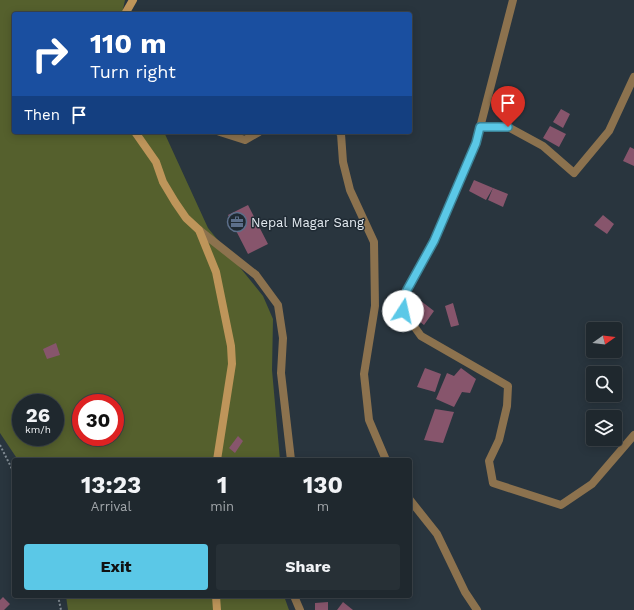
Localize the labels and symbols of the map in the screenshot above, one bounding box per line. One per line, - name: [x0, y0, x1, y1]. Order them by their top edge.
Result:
- pin: [491, 86, 525, 127]
- office icon: Nepal Magar Sang: [226, 211, 248, 233]
- place label: Nepal Magar Sang: [251, 215, 364, 230]
- position arrow: [382, 290, 424, 332]
- north arrow: [586, 322, 622, 358]
- speed limit sign: 30: [72, 394, 124, 446]

